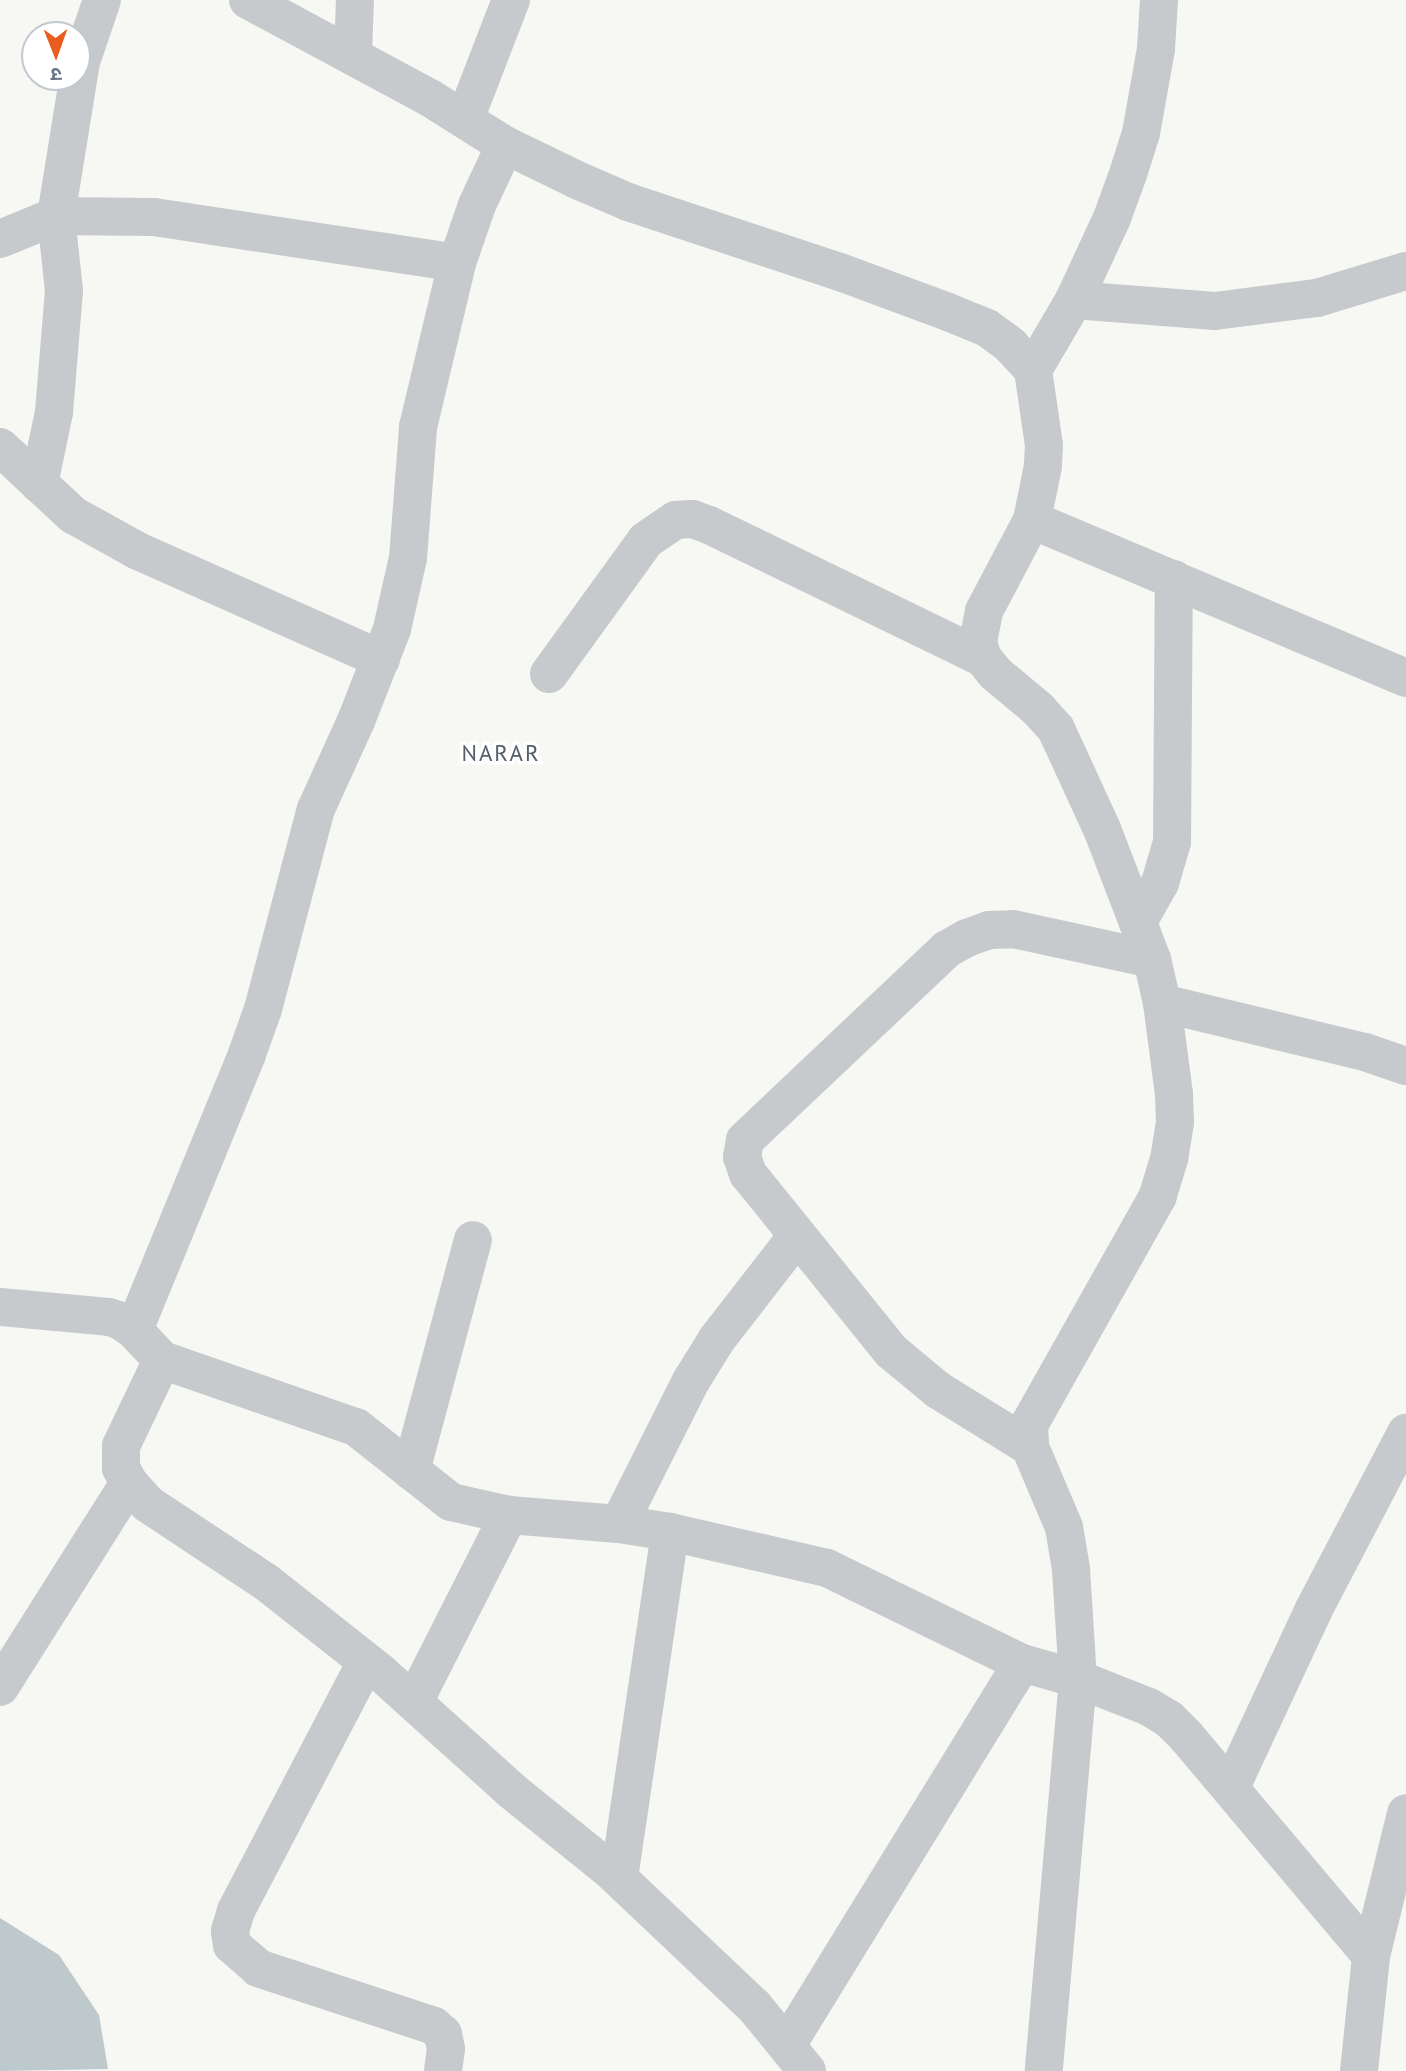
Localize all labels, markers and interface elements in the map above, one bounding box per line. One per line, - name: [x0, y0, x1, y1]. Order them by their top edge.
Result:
- north arrow: [21, 21, 91, 91]
- text: उ: [51, 63, 62, 87]
- district label: NARAR: [462, 739, 540, 767]

